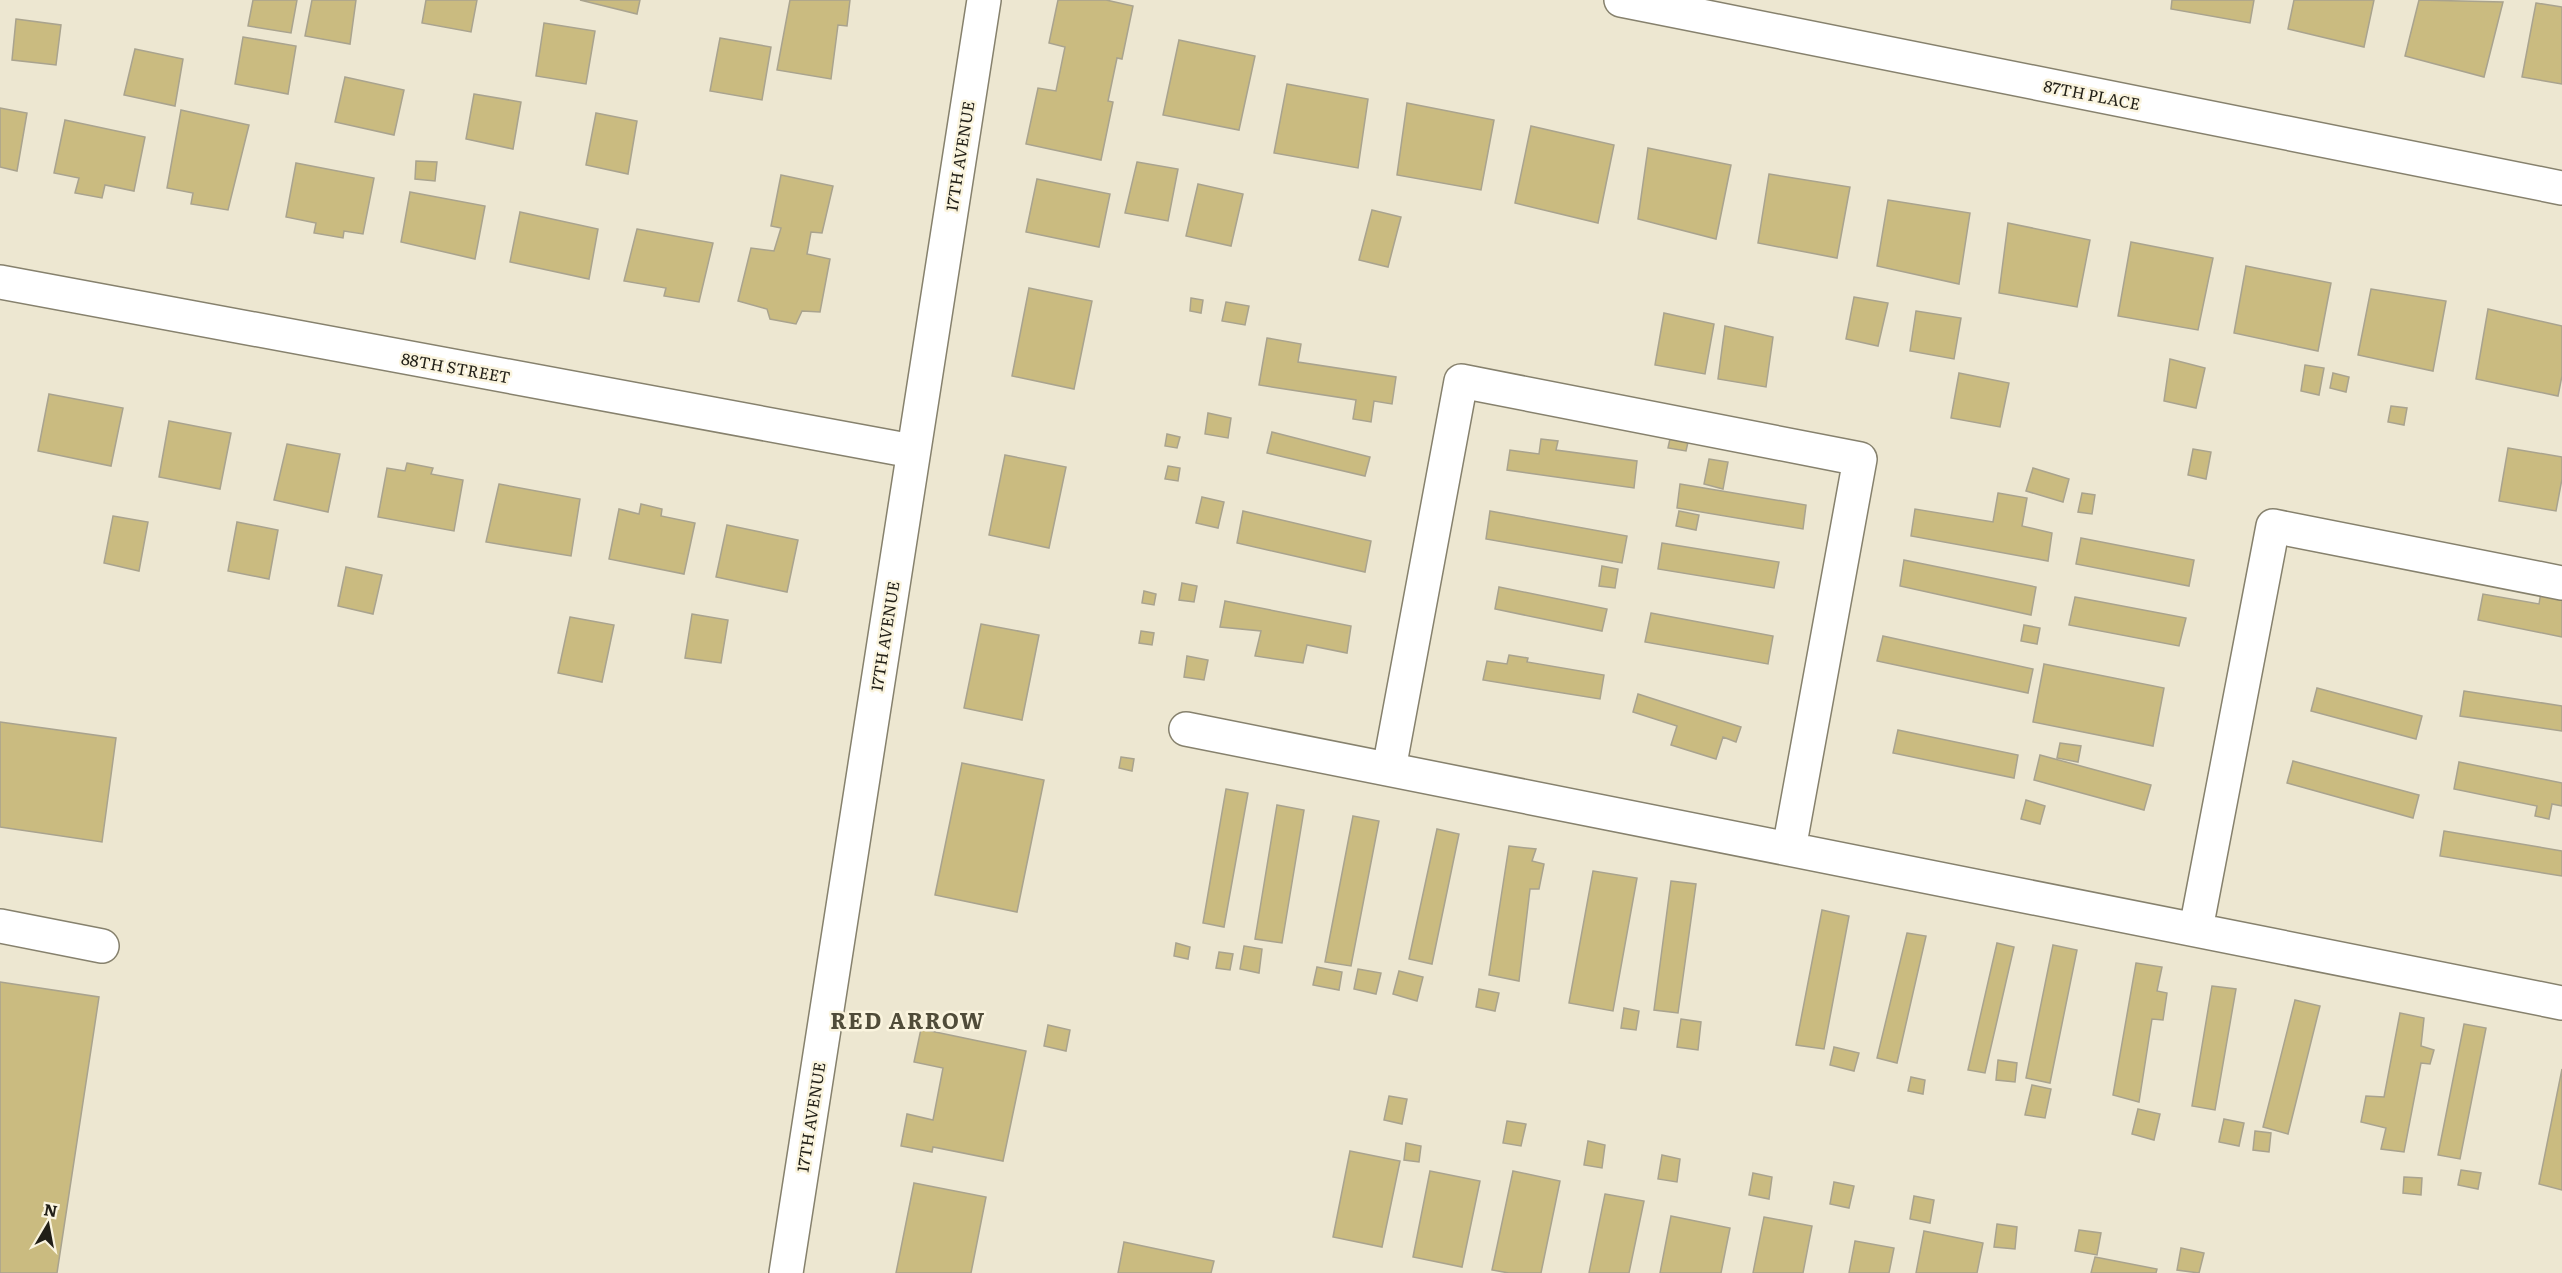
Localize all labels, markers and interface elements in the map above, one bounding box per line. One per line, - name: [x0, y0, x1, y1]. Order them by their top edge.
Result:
- street label: 87TH PLACE: [2042, 73, 2142, 115]
- street label: 17TH AVENUE: [938, 99, 980, 213]
- street label: 88TH STREET: [400, 346, 513, 388]
- street label: 17TH AVENUE: [863, 579, 905, 693]
- district label: RED ARROW: [830, 1003, 986, 1036]
- street label: 17TH AVENUE: [789, 1060, 831, 1174]
- north arrow: [18, 1195, 78, 1255]
- text: N: [42, 1196, 59, 1222]

